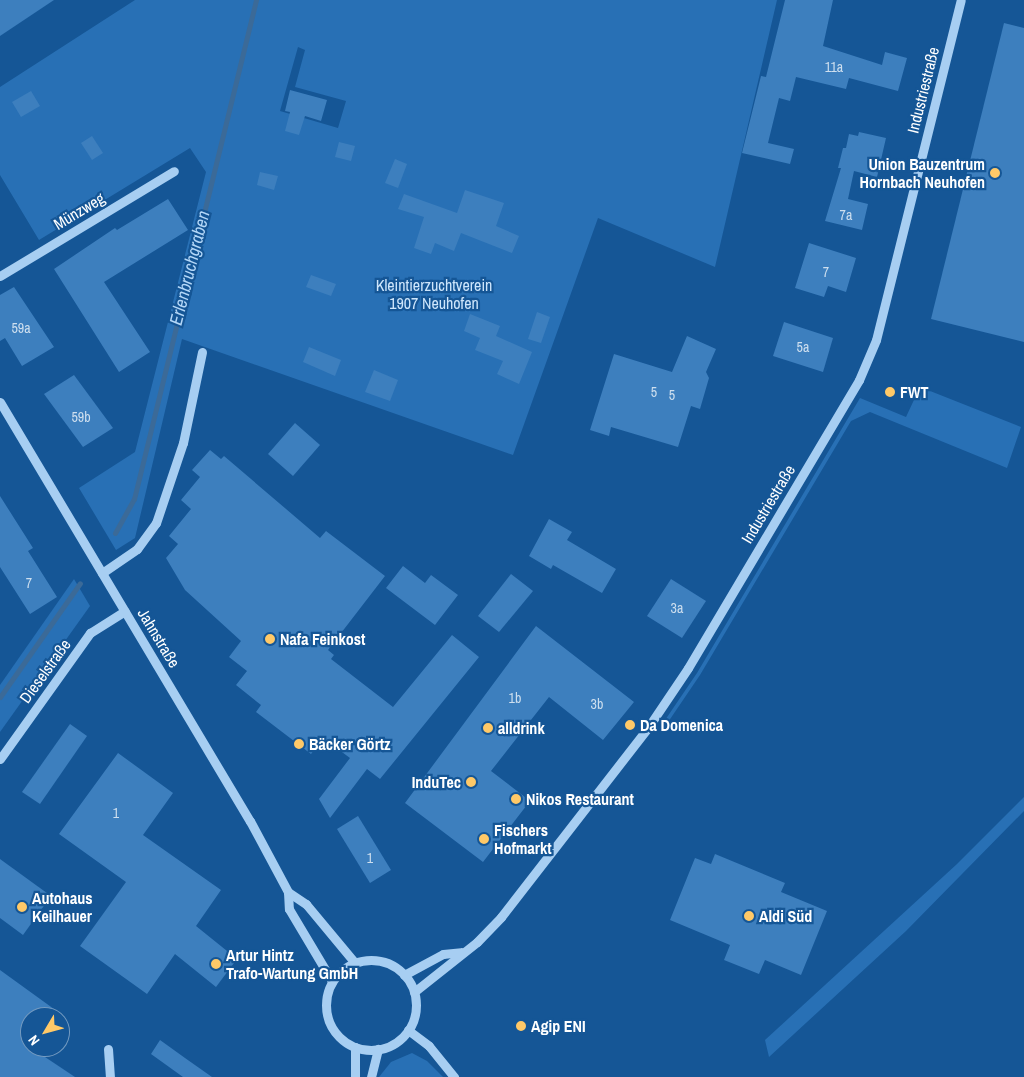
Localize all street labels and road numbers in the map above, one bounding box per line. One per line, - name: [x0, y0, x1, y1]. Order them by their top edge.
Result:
- street label: Industriestraße: [903, 45, 943, 135]
- street label: Münzweg: [50, 188, 108, 234]
- street label: Industriestraße: [737, 461, 799, 547]
- street label: Jahnstraße: [134, 605, 184, 671]
- street label: Dieselstraße: [15, 635, 75, 707]

